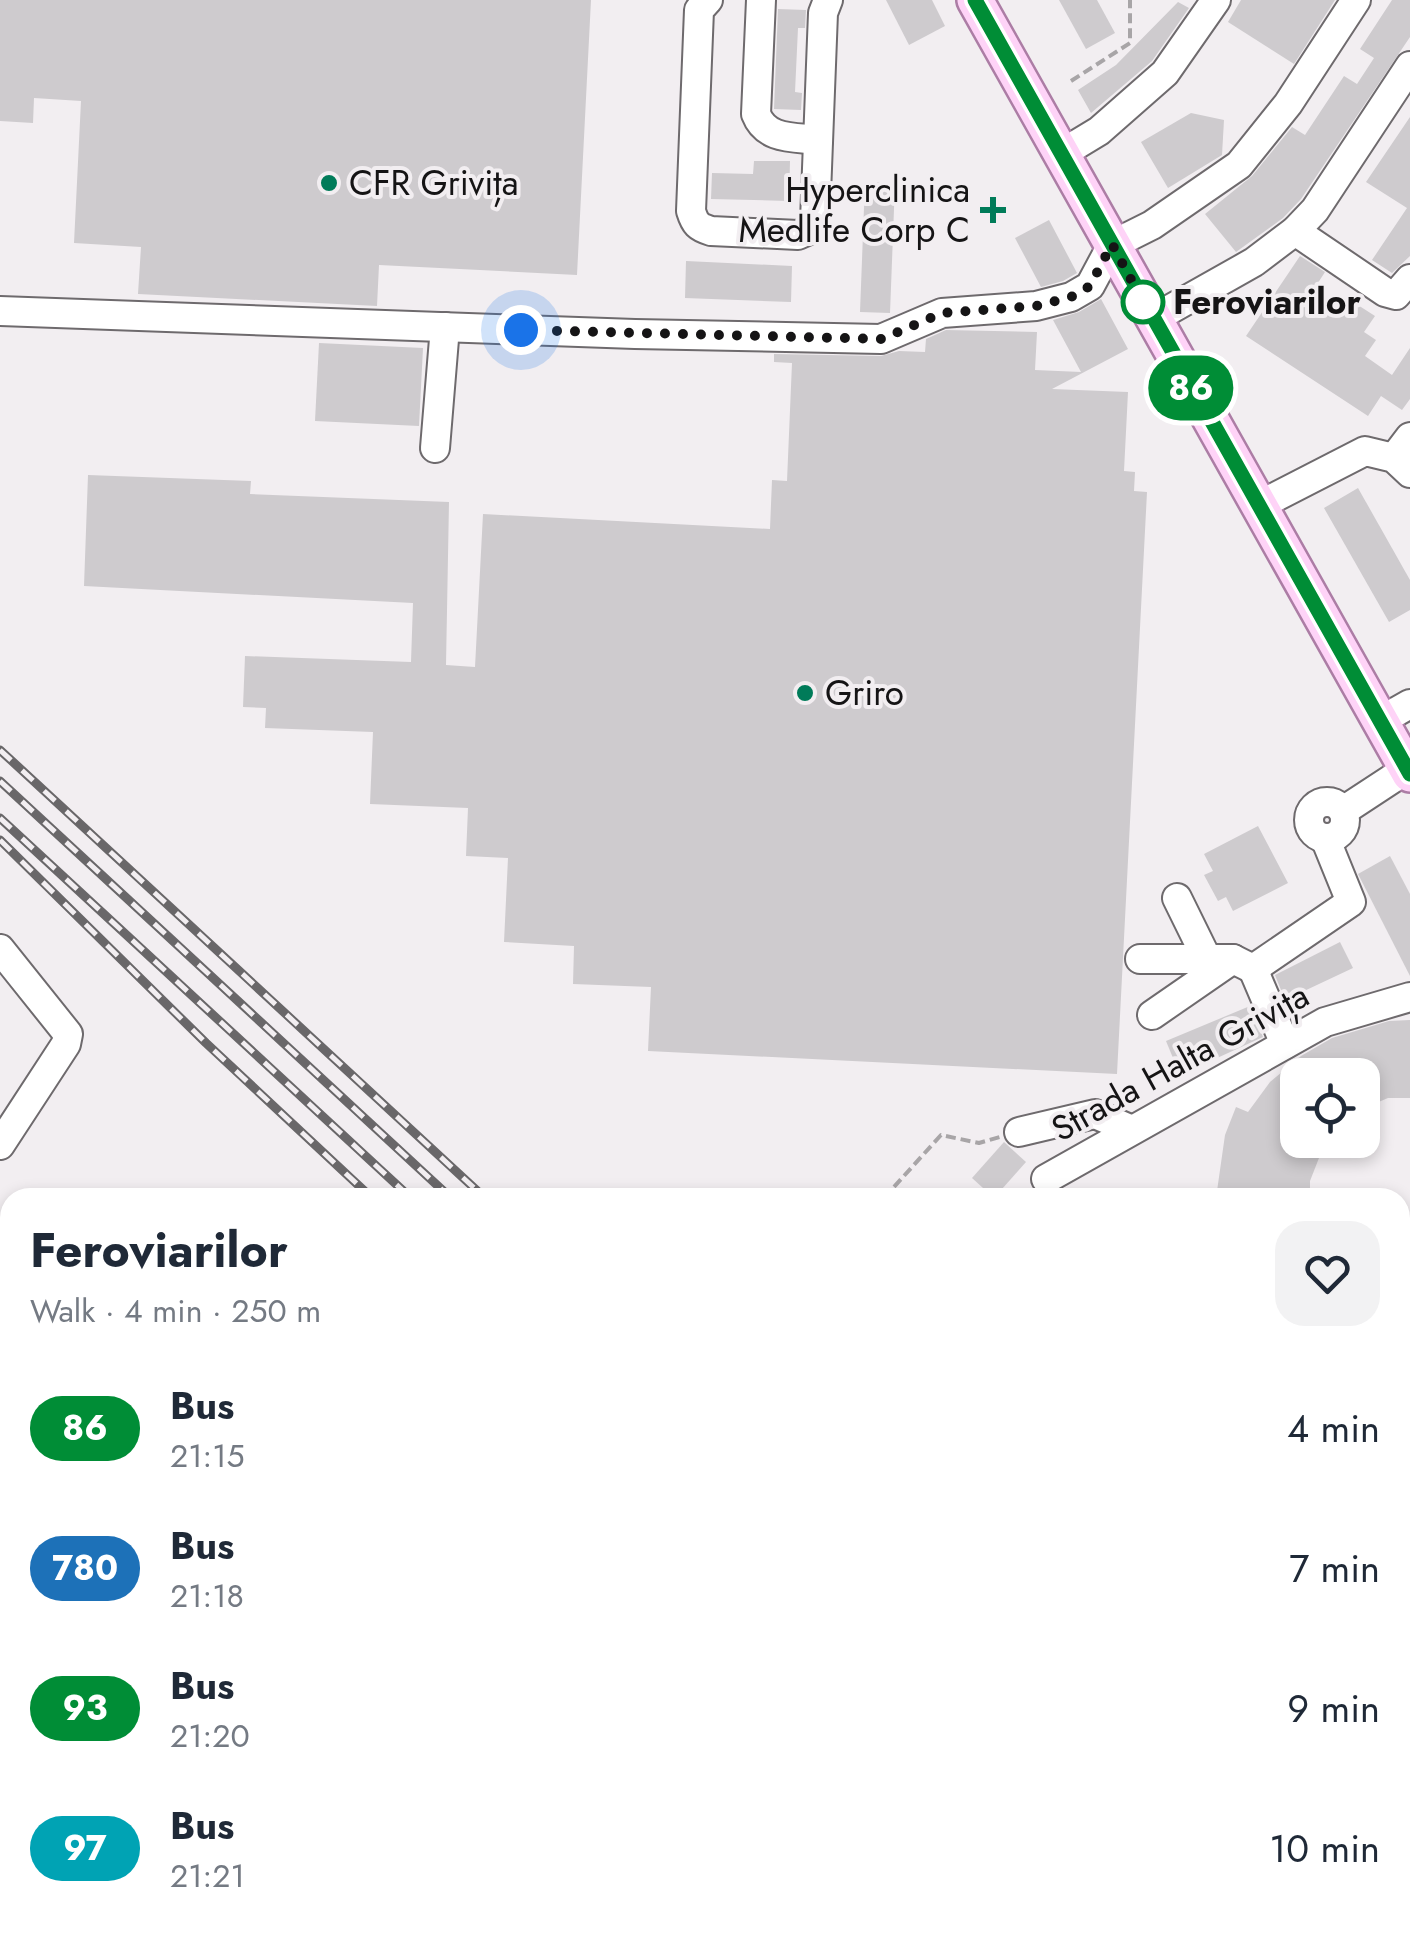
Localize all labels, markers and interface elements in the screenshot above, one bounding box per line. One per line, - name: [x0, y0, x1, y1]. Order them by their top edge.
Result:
- place label: CFR Grivița: [349, 158, 519, 208]
- place label: Hyperclinica Medlife Corp C: [738, 165, 970, 255]
- marker: CFR Grivița: [318, 172, 340, 194]
- marker: Hyperclinica Medlife Corp C: [980, 197, 1006, 223]
- place label: Feroviarilor: [1173, 277, 1361, 327]
- marker: Feroviarilor: [1122, 281, 1164, 323]
- your location: [496, 305, 546, 355]
- line badge: 86: [1146, 356, 1236, 420]
- text: 86: [1168, 363, 1214, 413]
- place label: Griro: [825, 668, 904, 718]
- marker: Griro: [794, 682, 816, 704]
- street label: Strada Halta Grivița: [1042, 970, 1318, 1154]
- map controls: [1280, 1058, 1380, 1158]
- button: locate: [1280, 1058, 1380, 1158]
- text: Feroviarilor: [30, 1216, 288, 1285]
- button: heart: [1275, 1221, 1380, 1326]
- text: Walk · 4 min · 250 m: [30, 1288, 321, 1334]
- text: Bus: [170, 1378, 234, 1433]
- text: 4 min: [1287, 1401, 1380, 1456]
- text: 86: [62, 1403, 108, 1453]
- text: 21:15: [170, 1433, 245, 1479]
- text: Bus: [170, 1518, 234, 1573]
- text: 7 min: [1289, 1541, 1380, 1596]
- text: 780: [52, 1543, 118, 1593]
- text: 21:18: [170, 1573, 244, 1619]
- text: Bus: [170, 1658, 234, 1713]
- text: 9 min: [1287, 1681, 1380, 1736]
- text: 93: [62, 1683, 108, 1733]
- text: 21:20: [170, 1713, 250, 1759]
- text: Bus: [170, 1798, 234, 1853]
- text: 10 min: [1269, 1821, 1380, 1876]
- text: 97: [63, 1823, 107, 1873]
- text: 21:21: [170, 1853, 245, 1899]

